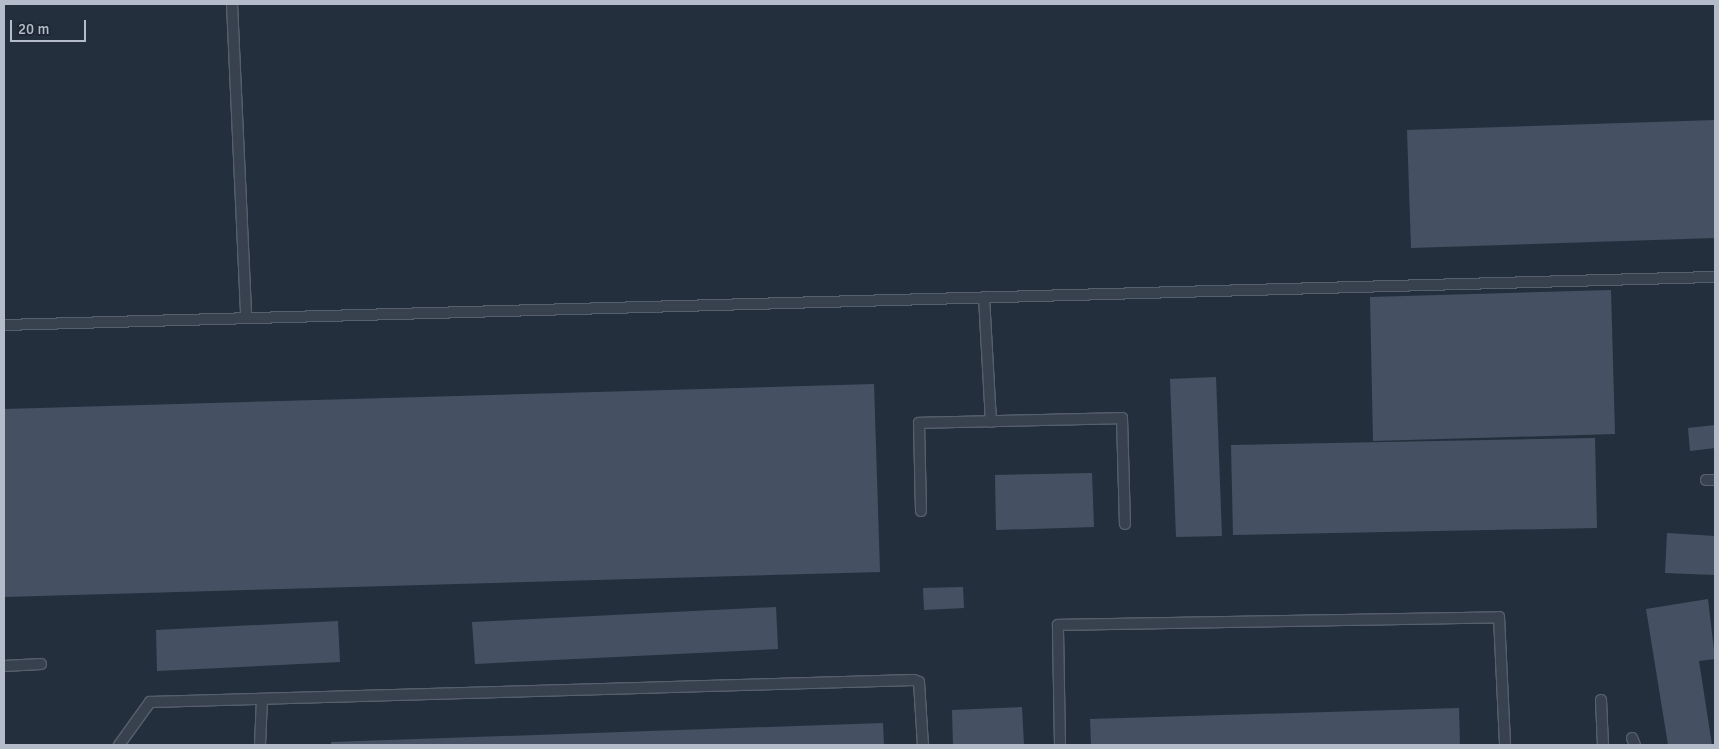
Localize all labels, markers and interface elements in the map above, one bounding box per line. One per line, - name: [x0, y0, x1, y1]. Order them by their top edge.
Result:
- scale bar: [12, 10, 89, 42]
- text: 20 m: [18, 20, 49, 38]

